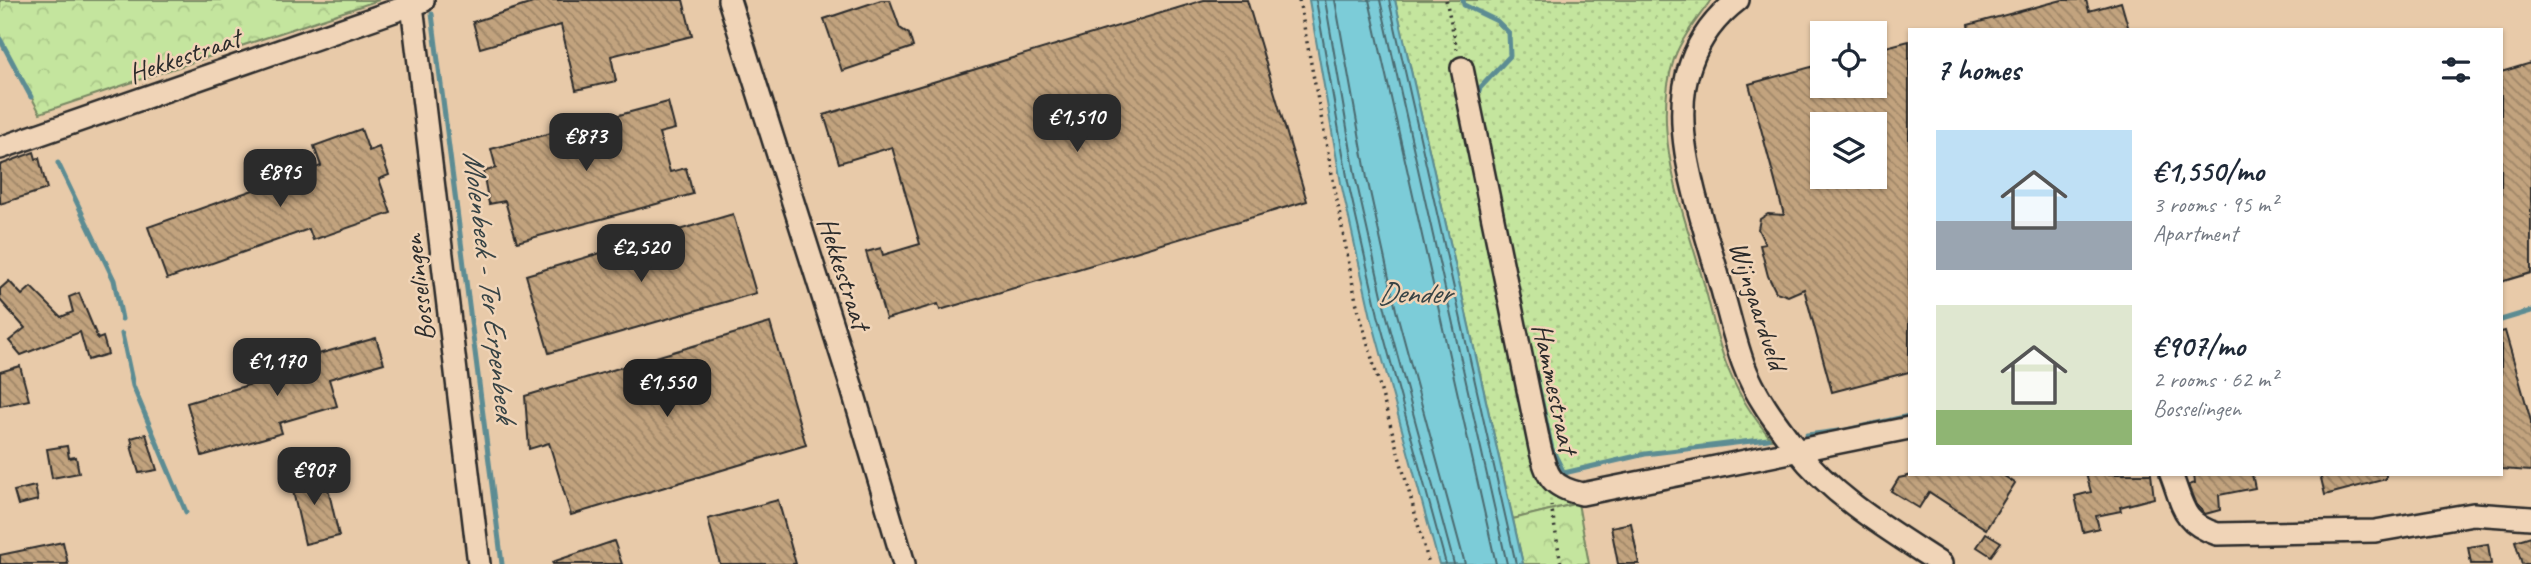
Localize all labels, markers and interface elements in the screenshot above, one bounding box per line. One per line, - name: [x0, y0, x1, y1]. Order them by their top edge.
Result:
- street label: Hekkestraat: [123, 19, 248, 91]
- map controls: [1810, 21, 1887, 189]
- button: locate: [1810, 21, 1887, 98]
- text: 7 homes: [1936, 51, 2021, 89]
- icon: filters: [2437, 51, 2475, 89]
- pin: €1,510: [1020, 94, 1134, 154]
- text: €1,510: [1049, 102, 1105, 131]
- button: layers: [1810, 112, 1887, 189]
- pin: €873: [545, 114, 627, 173]
- text: €873: [565, 121, 607, 150]
- water label: Molenbeek - Ter Erpenbeek: [455, 149, 526, 429]
- pin: €895: [239, 150, 321, 209]
- text: €1,550/mo: [2153, 152, 2264, 190]
- text: €895: [260, 157, 300, 186]
- icon: home: [1992, 158, 2076, 242]
- text: 3 rooms · 95 m²: [2153, 190, 2277, 219]
- street label: Hekkestraat: [810, 212, 880, 337]
- text: Apartment: [2153, 219, 2238, 248]
- pin: €2,520: [584, 224, 698, 284]
- street label: Bosselingen: [394, 231, 442, 343]
- text: €2,520: [613, 232, 669, 261]
- street label: Wijngaardveld: [1721, 237, 1797, 377]
- water label: Dender: [1377, 274, 1456, 312]
- street label: Hammestraat: [1525, 320, 1587, 460]
- text: €907/mo: [2153, 327, 2245, 365]
- icon: home: [1992, 333, 2076, 417]
- pin: €1,170: [220, 338, 334, 398]
- text: €1,170: [249, 346, 305, 375]
- pin: €1,550: [610, 360, 724, 419]
- text: 2 rooms · 62 m²: [2153, 365, 2277, 394]
- text: €1,550: [639, 367, 695, 396]
- text: Bosselingen: [2153, 394, 2241, 423]
- pin: €907: [273, 448, 355, 507]
- text: €907: [293, 455, 335, 484]

